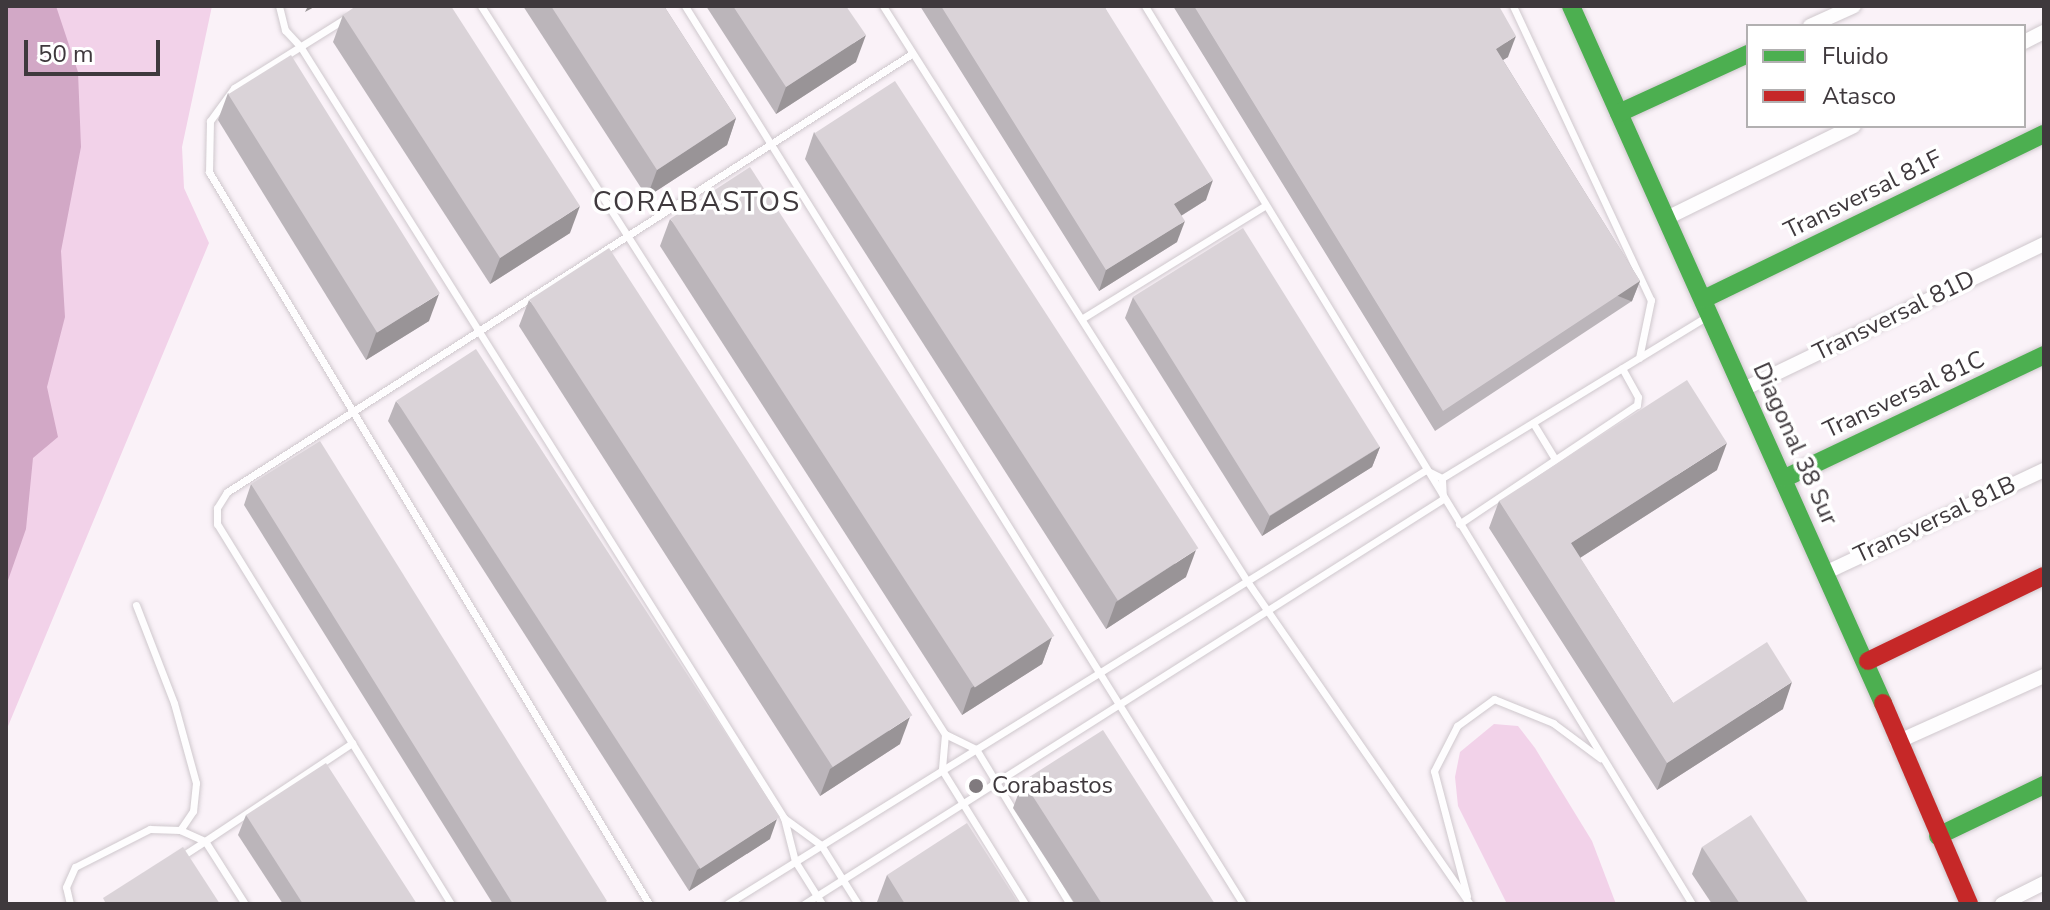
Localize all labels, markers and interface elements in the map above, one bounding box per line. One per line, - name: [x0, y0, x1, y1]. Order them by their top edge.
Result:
- scale bar: [28, 24, 164, 74]
- legend: [1746, 24, 2026, 128]
- text: 50 m: [38, 38, 94, 70]
- text: Fluido: [1822, 40, 1889, 72]
- text: Atasco: [1822, 80, 1896, 112]
- street label: Transversal 81F: [1780, 144, 1946, 246]
- district label: CORABASTOS: [593, 185, 801, 219]
- street label: Transversal 81D: [1808, 264, 1980, 368]
- street label: Transversal 81C: [1819, 345, 1989, 445]
- street label: Diagonal 38 Sur: [1746, 358, 1844, 530]
- street label: Transversal 81B: [1850, 470, 2020, 570]
- place label: Corabastos: [992, 772, 1113, 800]
- marker: Corabastos: [967, 777, 985, 795]

